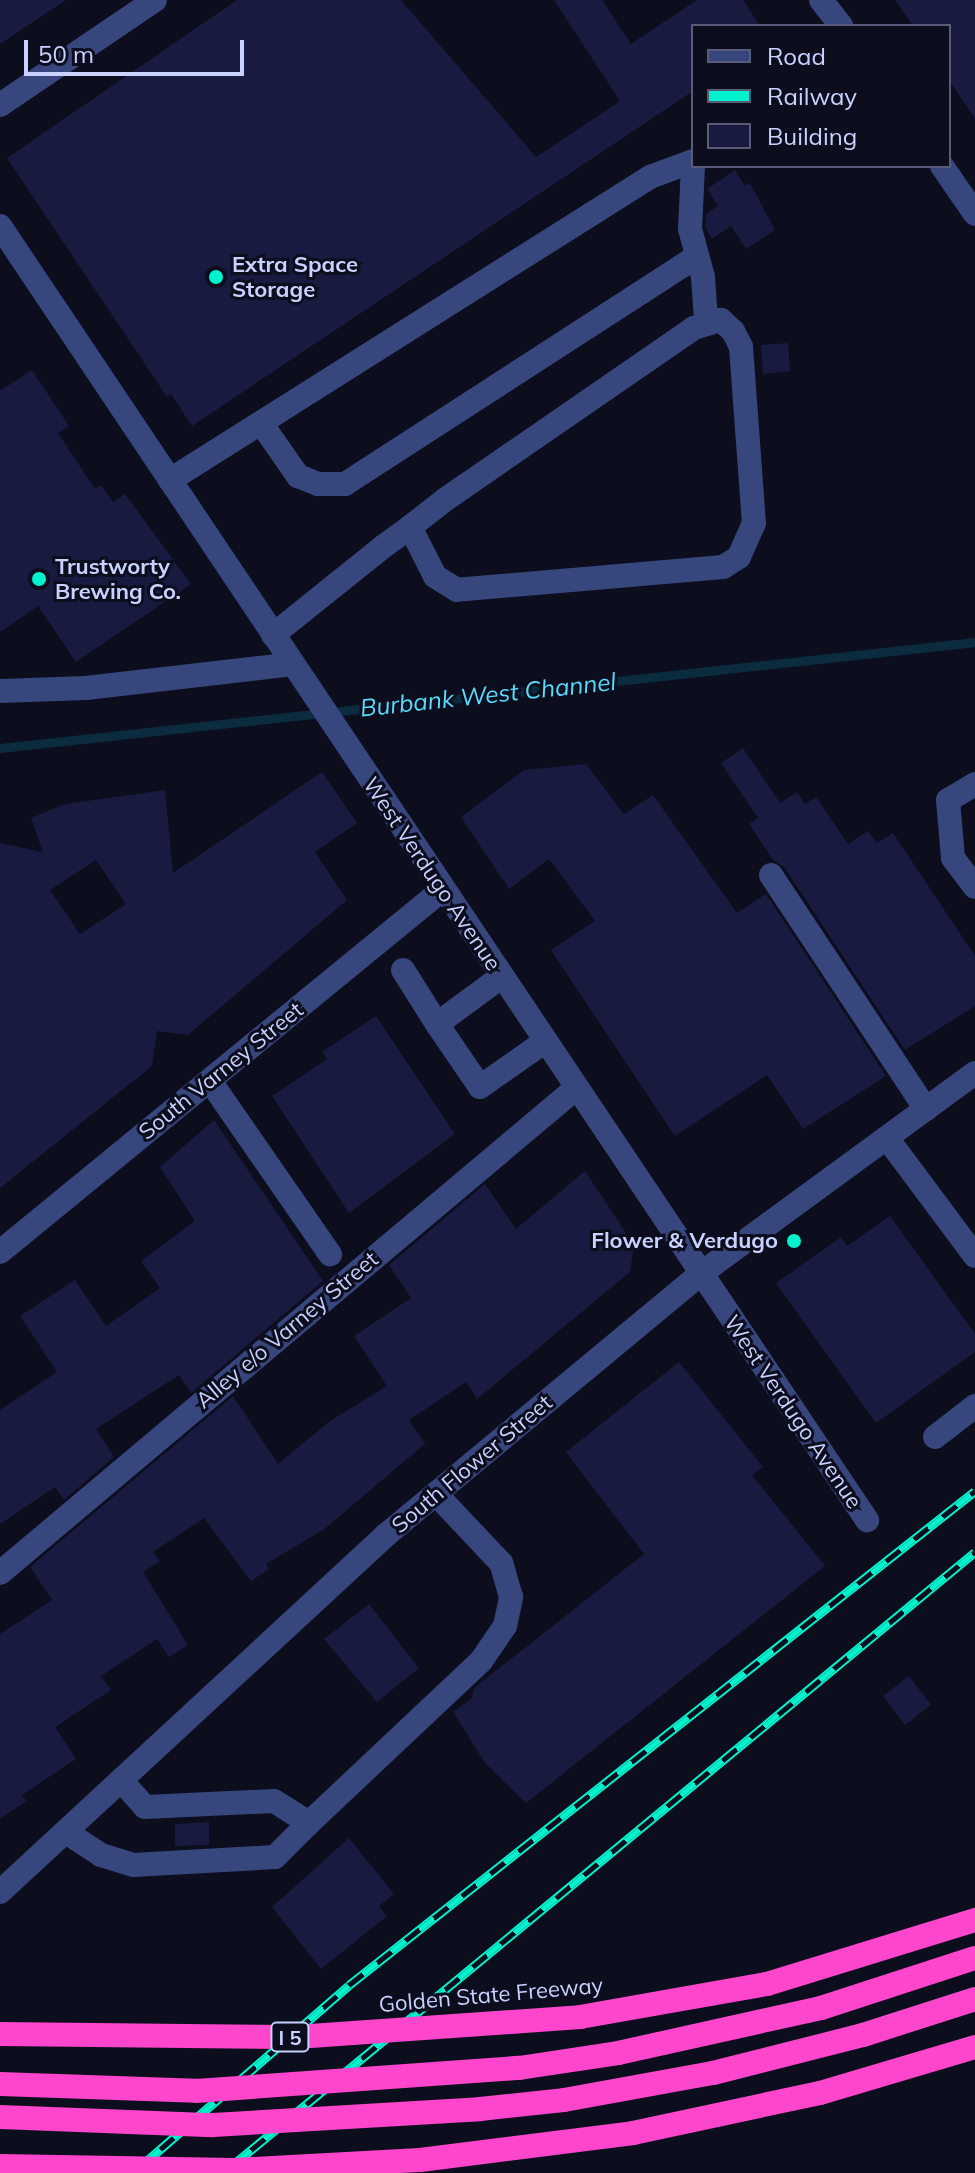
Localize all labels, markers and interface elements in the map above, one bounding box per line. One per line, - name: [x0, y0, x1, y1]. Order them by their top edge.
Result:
- scale bar: [28, 24, 248, 74]
- legend: [691, 24, 951, 168]
- text: 50 m: [38, 39, 94, 69]
- text: Road: [767, 41, 826, 71]
- text: Railway: [767, 81, 857, 111]
- text: Building: [767, 121, 857, 151]
- place label: Extra Space Storage: [232, 251, 358, 302]
- marker: Extra Space Storage: [207, 268, 225, 286]
- place label: Trustworty Brewing Co.: [55, 553, 181, 604]
- marker: Trustworty Brewing Co.: [30, 570, 48, 588]
- water label: Burbank West Channel: [359, 667, 617, 723]
- street label: West Verdugo Avenue: [357, 772, 507, 976]
- street label: South Varney Street: [134, 997, 308, 1145]
- place label: Flower & Verdugo: [591, 1228, 778, 1254]
- marker: Flower & Verdugo: [785, 1232, 803, 1250]
- street label: Alley e/o Varney Street: [191, 1246, 383, 1414]
- street label: West Verdugo Avenue: [718, 1310, 868, 1514]
- street label: South Flower Street: [387, 1389, 557, 1539]
- street label: Golden State Freeway: [378, 1972, 604, 2018]
- road number: I 5: [270, 2021, 310, 2053]

